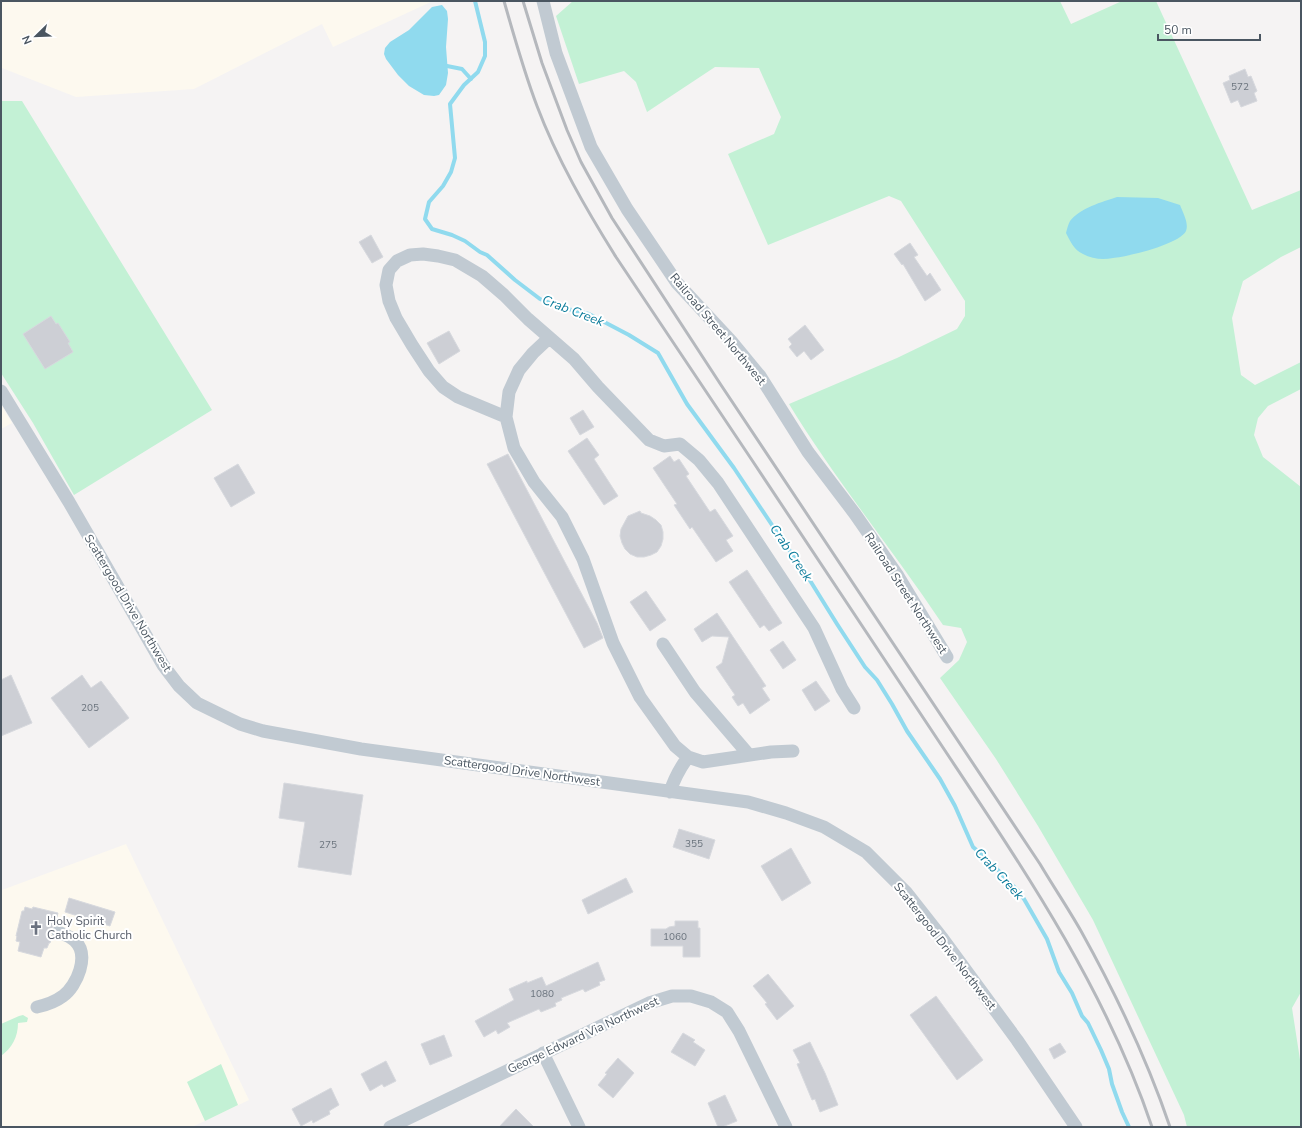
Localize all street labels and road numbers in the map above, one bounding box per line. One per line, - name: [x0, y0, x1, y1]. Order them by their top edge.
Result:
- street label: Railroad Street Northwest: [666, 270, 770, 389]
- street label: Railroad Street Northwest: [861, 529, 952, 657]
- street label: Scattergood Drive Northwest: [81, 531, 176, 675]
- street label: Scattergood Drive Northwest: [443, 752, 602, 790]
- street label: Scattergood Drive Northwest: [890, 879, 1000, 1014]
- street label: George Edward Via Northwest: [505, 993, 662, 1077]

